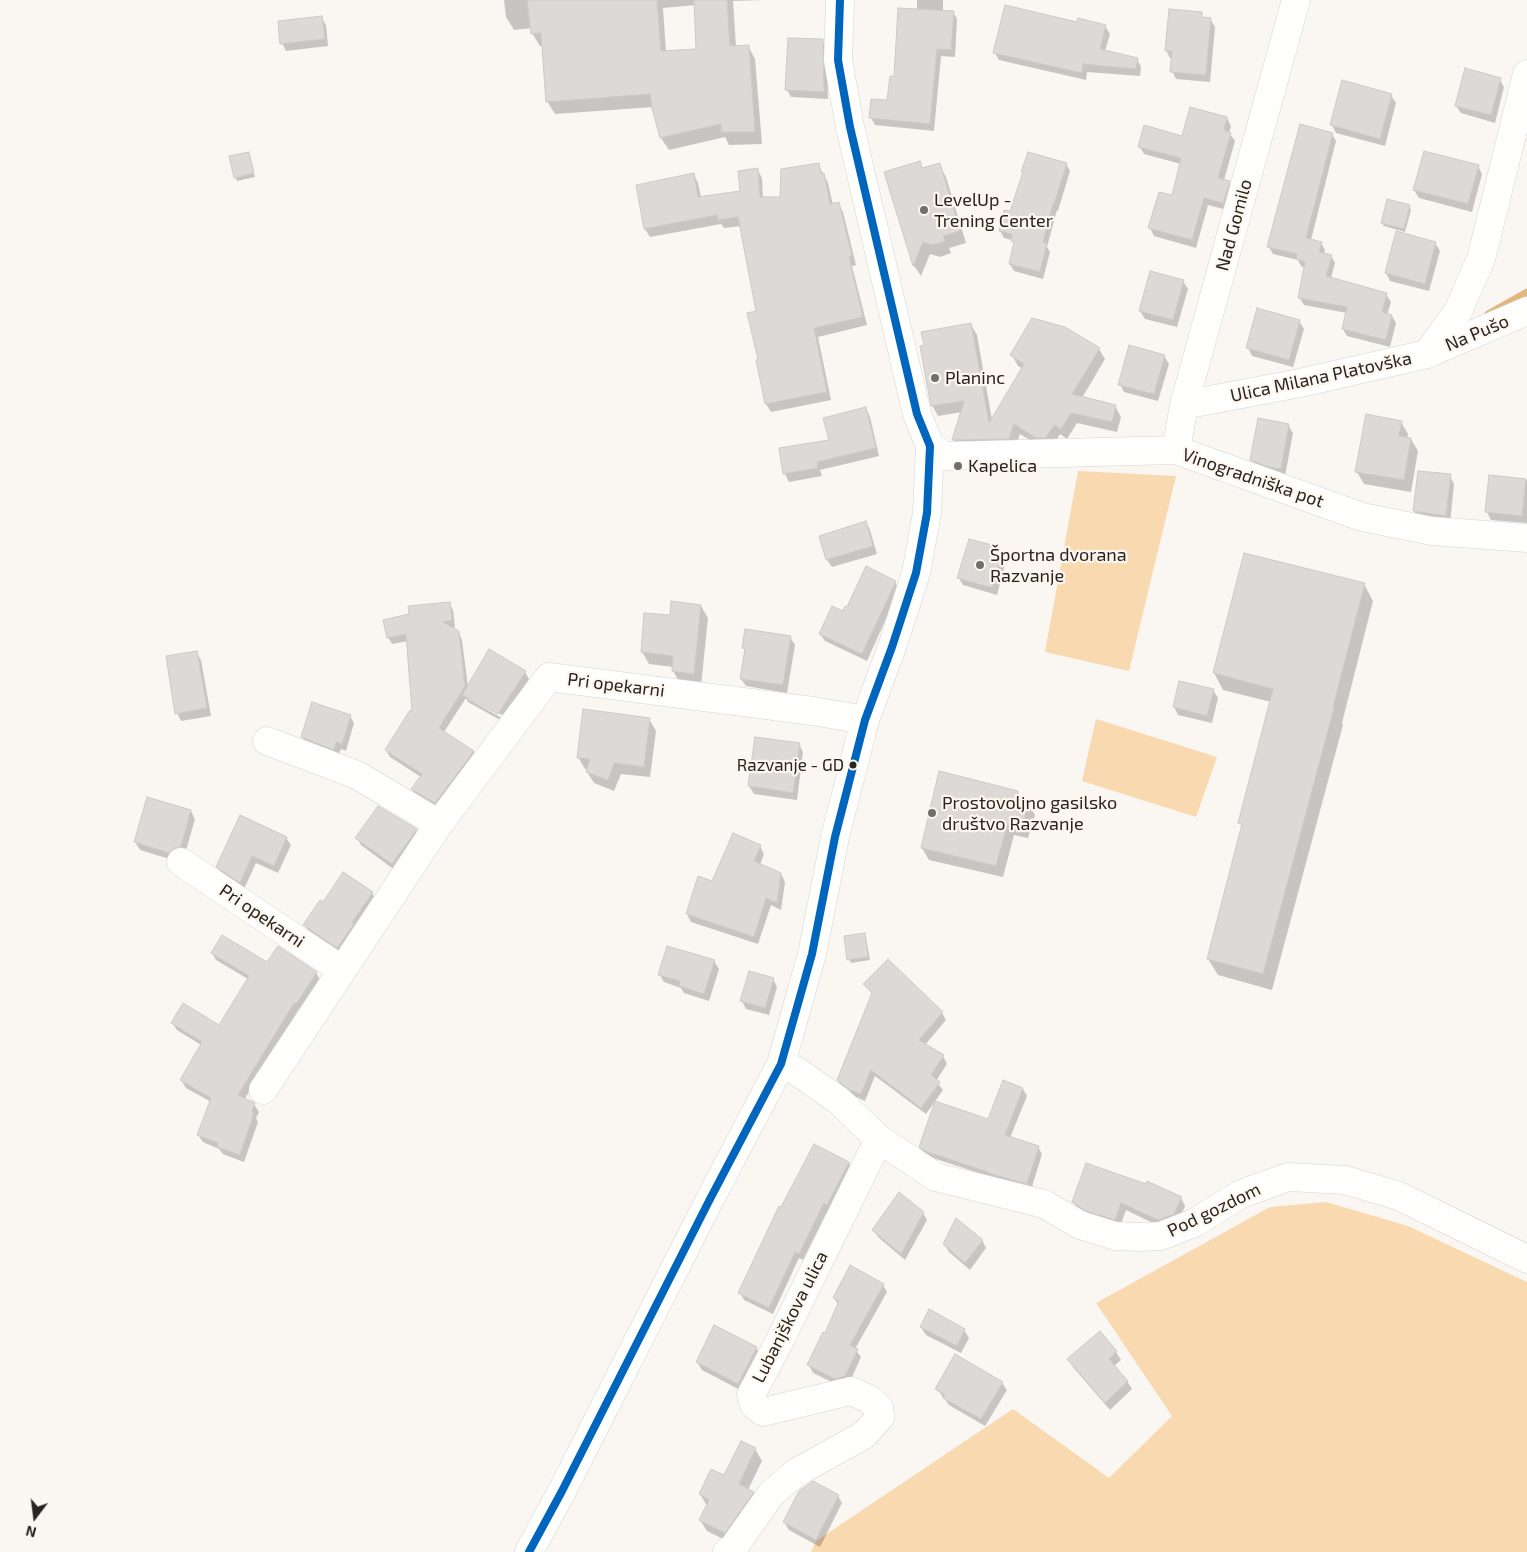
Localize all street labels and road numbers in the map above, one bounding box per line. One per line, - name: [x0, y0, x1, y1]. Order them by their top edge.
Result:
- street label: Nad Gomilo: [1211, 177, 1257, 273]
- street label: Na Pušo: [1442, 310, 1512, 356]
- street label: Ulica Milana Platovška: [1228, 347, 1414, 407]
- street label: Vinogradniška pot: [1179, 444, 1327, 512]
- street label: Pri opekarni: [566, 668, 666, 702]
- street label: Pri opekarni: [215, 880, 309, 952]
- street label: Pod gozdom: [1164, 1178, 1264, 1242]
- street label: Lubanjškova ulica: [747, 1248, 833, 1386]

